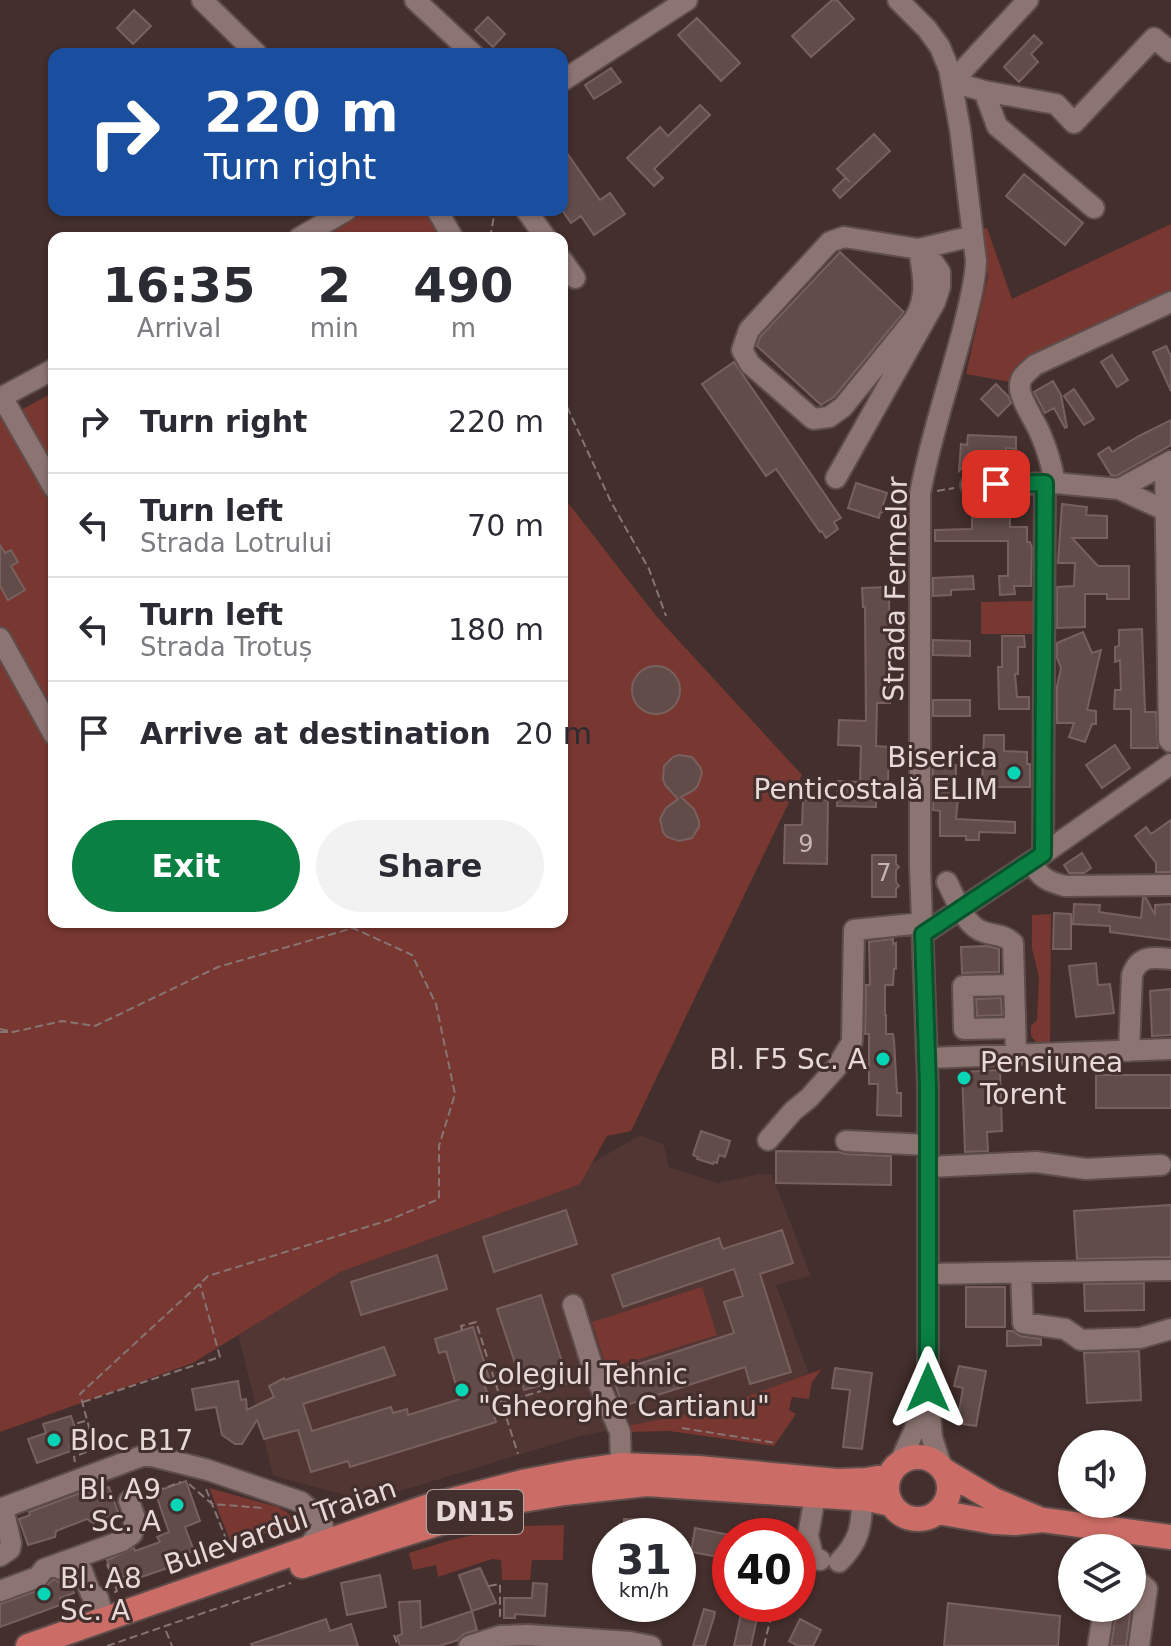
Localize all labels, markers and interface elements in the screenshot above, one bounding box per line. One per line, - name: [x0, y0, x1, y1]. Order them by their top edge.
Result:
- text: 220 m: [204, 79, 399, 144]
- icon: right: [72, 80, 176, 184]
- text: Turn right: [204, 146, 376, 187]
- text: 16:35: [102, 257, 255, 313]
- text: 2: [318, 257, 351, 313]
- text: 490: [413, 257, 513, 313]
- text: Arrival: [137, 313, 221, 343]
- text: min: [310, 313, 359, 343]
- text: m: [451, 313, 476, 343]
- icon: right: [72, 399, 116, 443]
- text: Turn right: [140, 404, 307, 439]
- text: 220 m: [448, 404, 544, 439]
- pin: [962, 450, 1030, 518]
- icon: arrive: [974, 462, 1018, 506]
- street label: Strada Fermelor: [877, 476, 914, 702]
- text: Turn left: [140, 493, 283, 528]
- icon: left: [72, 503, 116, 547]
- text: 70 m: [467, 508, 544, 543]
- text: Strada Lotrului: [140, 528, 332, 558]
- text: Turn left: [140, 597, 283, 632]
- icon: left: [72, 607, 116, 651]
- text: 180 m: [448, 612, 544, 647]
- text: Strada Trotuș: [140, 632, 312, 662]
- icon: arrive: [72, 711, 116, 755]
- text: Arrive at destination: [140, 716, 491, 751]
- text: 20 m: [515, 716, 592, 751]
- place label: Biserica Penticostală ELIM: [754, 741, 998, 806]
- marker: Biserica Penticostală ELIM: [1005, 764, 1023, 782]
- button: Exit: [72, 820, 300, 912]
- button: Share: [316, 820, 544, 912]
- house number: 9: [798, 830, 814, 858]
- house number: 7: [876, 859, 892, 887]
- place label: Bl. F5 Sc. A: [709, 1043, 867, 1076]
- place label: Pensiunea Torent: [979, 1046, 1123, 1111]
- marker: Bl. F5 Sc. A: [874, 1050, 892, 1068]
- marker: Pensiunea Torent: [955, 1069, 973, 1087]
- position arrow: [886, 1346, 970, 1430]
- place label: Colegiul Tehnic "Gheorghe Cartianu": [478, 1358, 770, 1423]
- marker: Colegiul Tehnic "Gheorghe Cartianu": [453, 1381, 471, 1399]
- place label: Bloc B17: [70, 1424, 193, 1457]
- map controls: [1058, 1430, 1146, 1622]
- button: sound: [1058, 1430, 1146, 1518]
- marker: Bloc B17: [45, 1431, 63, 1449]
- street label: Bulevardul Traian: [160, 1471, 401, 1582]
- place label: Bl. A9 Sc. A: [79, 1473, 161, 1538]
- road number: DN15: [427, 1490, 523, 1534]
- marker: Bl. A9 Sc. A: [168, 1496, 186, 1514]
- speed limit sign: 40: [712, 1518, 816, 1622]
- button: layers: [1058, 1534, 1146, 1622]
- text: 31: [616, 1537, 672, 1583]
- place label: Bl. A8 Sc. A: [60, 1562, 142, 1627]
- text: km/h: [619, 1578, 669, 1602]
- marker: Bl. A8 Sc. A: [35, 1585, 53, 1603]

